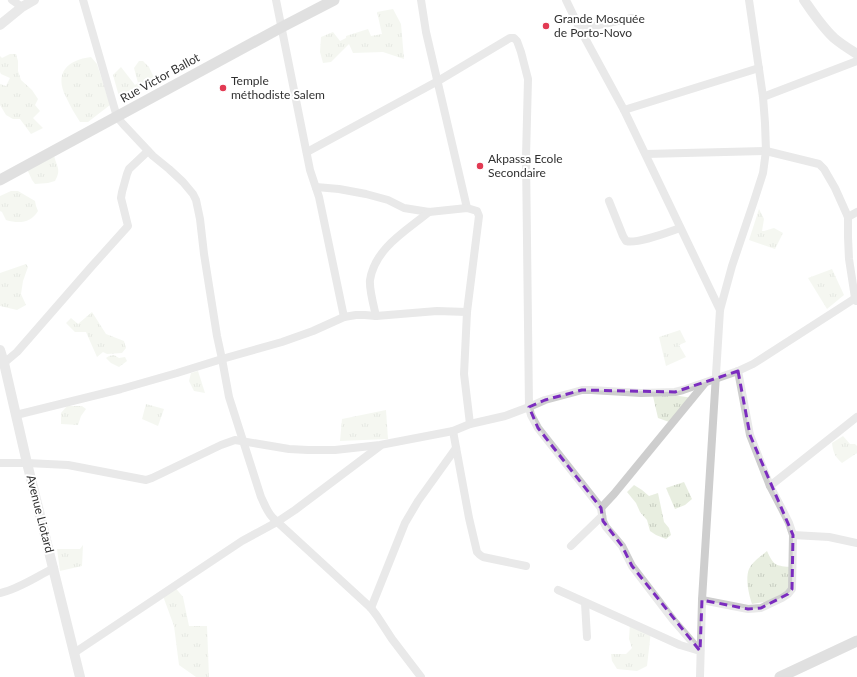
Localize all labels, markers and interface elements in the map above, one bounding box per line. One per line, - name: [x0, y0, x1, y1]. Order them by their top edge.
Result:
- place label: Grande Mosquée de Porto-Novo: [554, 11, 645, 40]
- marker: Grande Mosquée de Porto-Novo: [541, 21, 551, 31]
- street label: Rue Victor Ballot: [118, 49, 203, 106]
- place label: Temple méthodiste Salem: [231, 73, 325, 102]
- marker: Temple méthodiste Salem: [218, 83, 228, 93]
- place label: Akpassa Ecole Secondaire: [488, 151, 563, 180]
- marker: Akpassa Ecole Secondaire: [475, 161, 485, 171]
- street label: Avenue Liotard: [24, 473, 57, 554]

